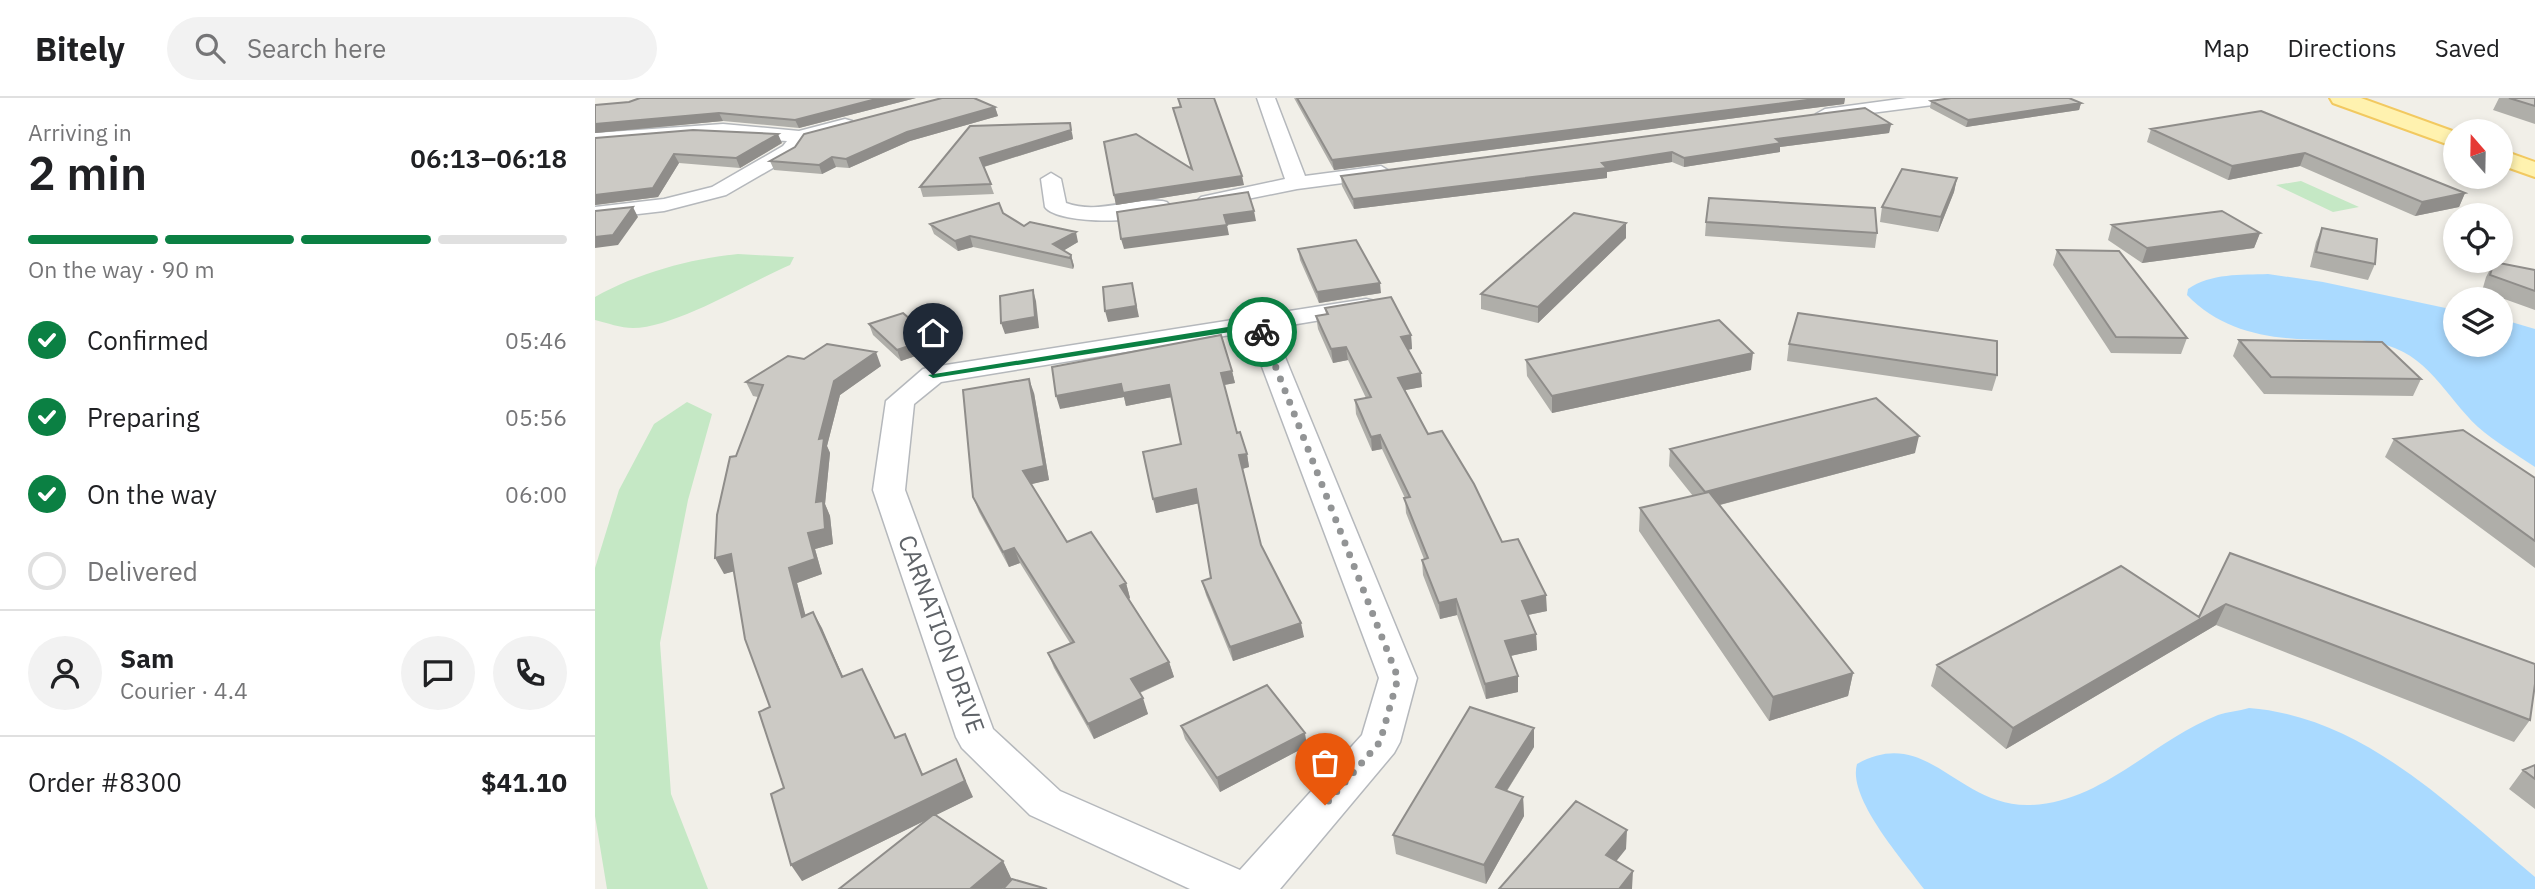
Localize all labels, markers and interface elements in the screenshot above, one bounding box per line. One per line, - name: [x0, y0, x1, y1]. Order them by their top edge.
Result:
- search box: [167, 17, 657, 80]
- text: Bitely: [35, 27, 125, 70]
- icon: search: [191, 29, 229, 67]
- text: Search here: [247, 31, 386, 65]
- text: Map: [2203, 32, 2249, 64]
- text: Directions: [2287, 32, 2397, 64]
- text: Saved: [2435, 32, 2500, 64]
- text: Arriving in: [28, 117, 132, 147]
- north arrow: [2443, 119, 2513, 189]
- map controls: [2443, 119, 2513, 357]
- text: 06:13–06:18: [410, 141, 567, 175]
- text: 2 min: [28, 143, 147, 203]
- button: locate: [2443, 203, 2513, 273]
- text: On the way · 90 m: [28, 254, 215, 284]
- button: layers: [2443, 287, 2513, 357]
- courier: [1227, 297, 1297, 367]
- pin: [903, 303, 963, 375]
- icon: bike: [1243, 313, 1281, 351]
- icon: home: [914, 314, 952, 352]
- icon: check: [28, 321, 66, 359]
- text: Confirmed: [87, 323, 209, 357]
- text: 05:46: [505, 325, 567, 355]
- icon: check: [28, 398, 66, 436]
- text: Preparing: [87, 400, 200, 434]
- text: 05:56: [505, 402, 567, 432]
- icon: check: [28, 475, 66, 513]
- text: On the way: [87, 477, 217, 511]
- text: 06:00: [505, 479, 567, 509]
- street label: CARNATION DRIVE: [891, 530, 993, 738]
- text: Delivered: [87, 554, 198, 588]
- button: person: [28, 636, 102, 710]
- button: chat: [401, 636, 475, 710]
- button: phone: [493, 636, 567, 710]
- text: Sam: [120, 641, 174, 675]
- text: Courier · 4.4: [120, 675, 248, 705]
- pin: [1295, 733, 1355, 805]
- icon: bag: [1306, 744, 1344, 782]
- text: Order #8300: [28, 765, 182, 799]
- text: $41.10: [481, 765, 567, 799]

